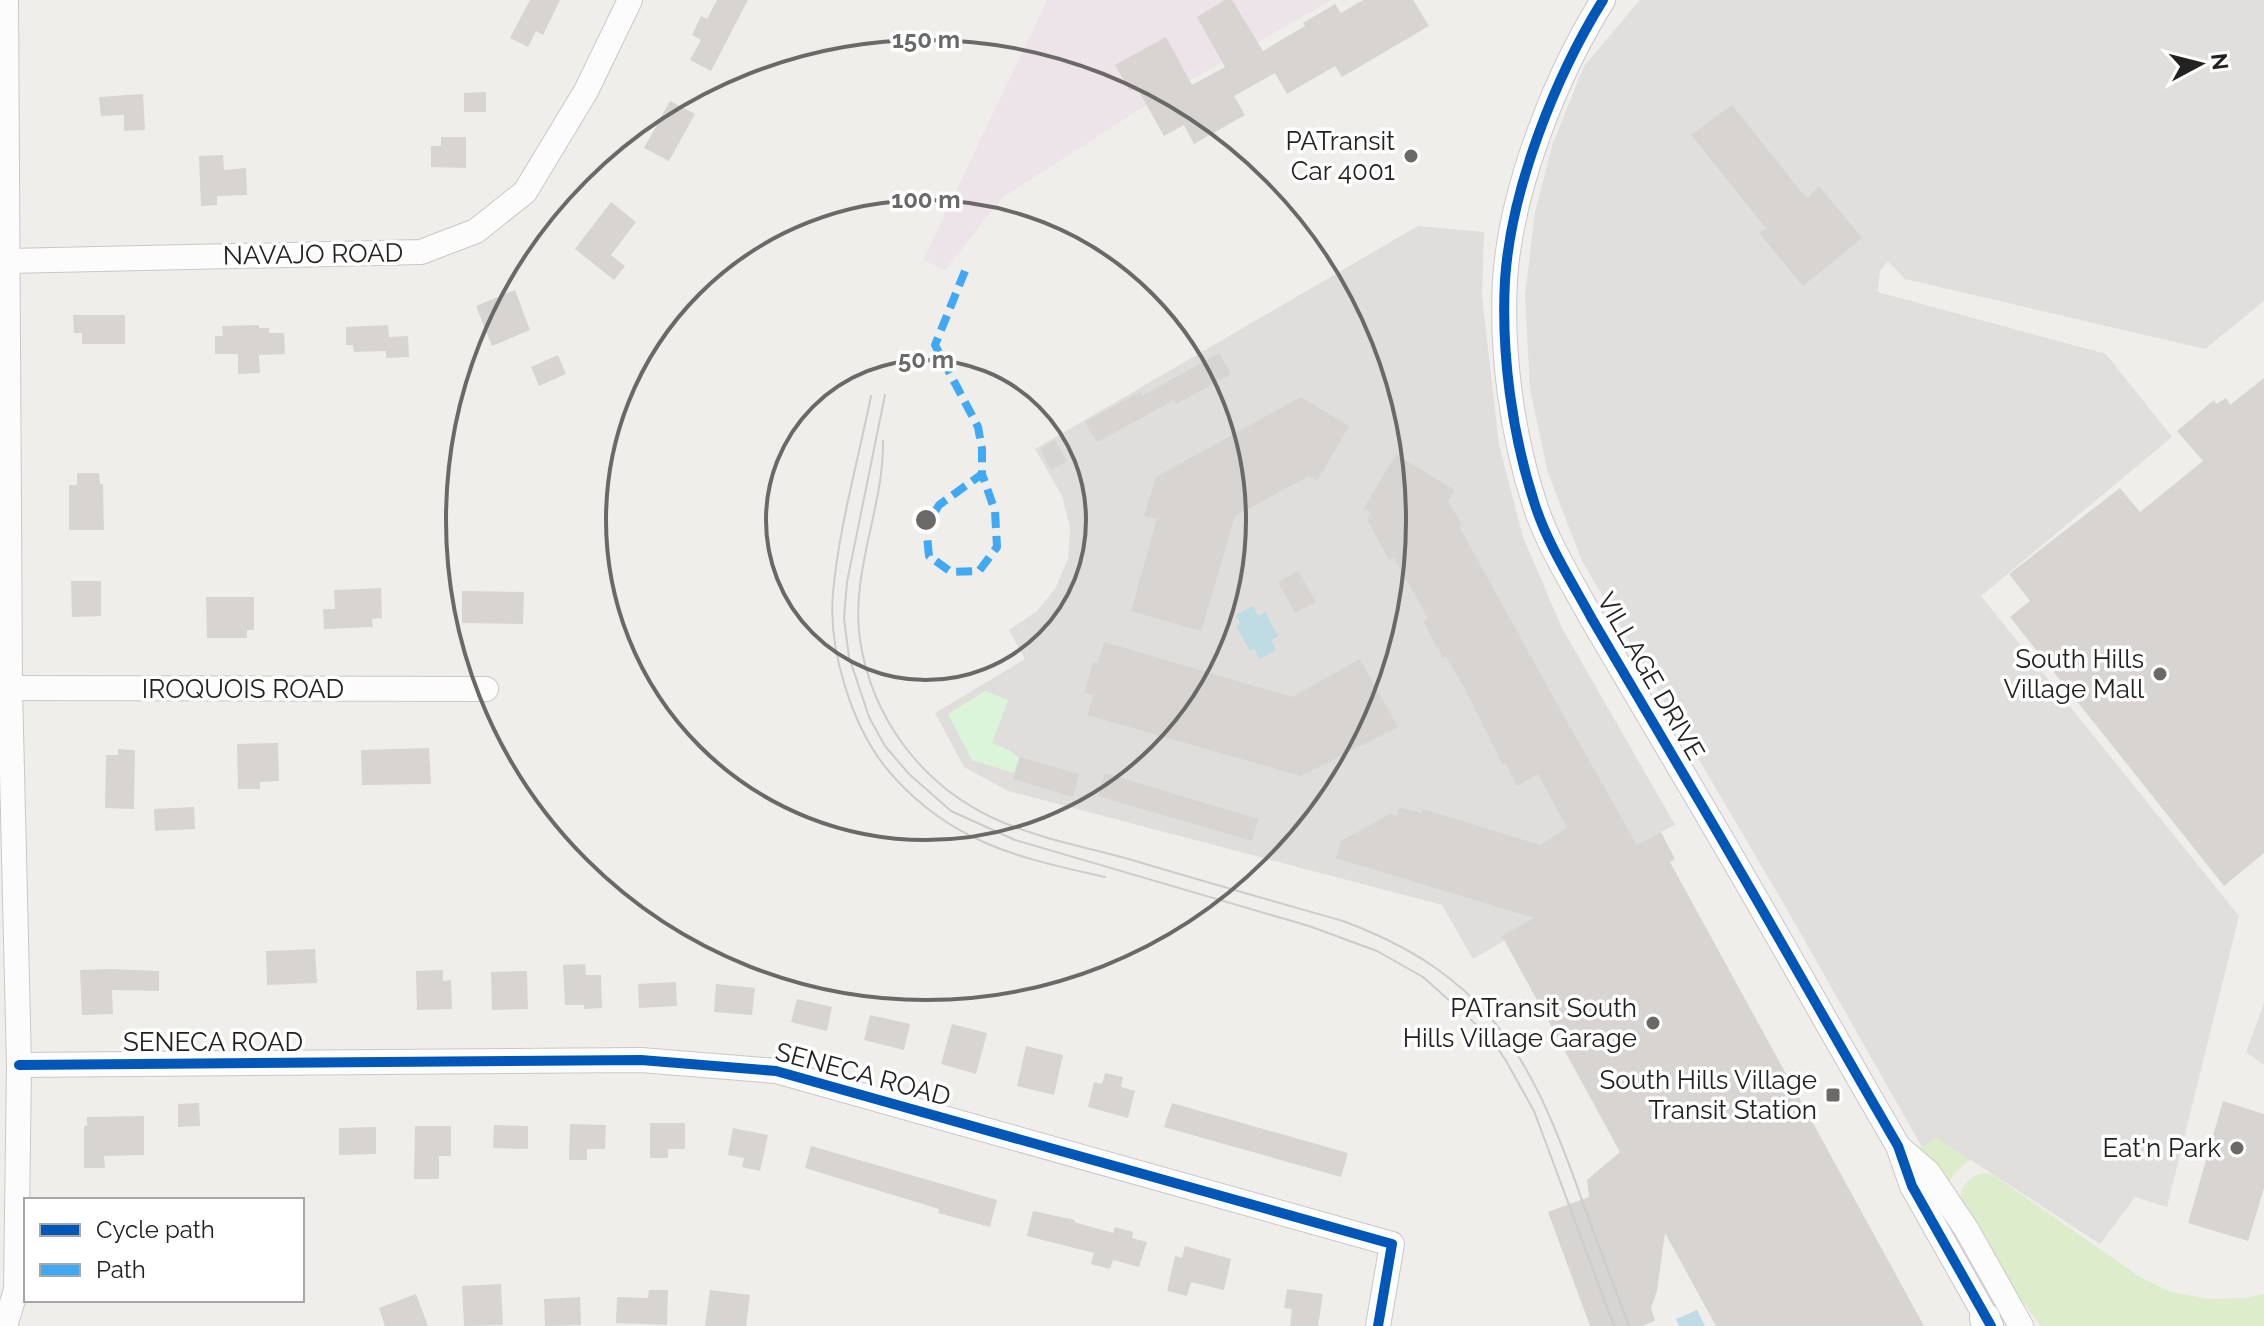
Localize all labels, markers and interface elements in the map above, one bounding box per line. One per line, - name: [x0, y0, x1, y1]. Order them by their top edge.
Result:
- north arrow: [2160, 24, 2240, 104]
- text: 150 m: [892, 25, 960, 54]
- text: N: [2206, 52, 2234, 71]
- place label: PATransit Car 4001: [1285, 126, 1395, 186]
- marker: PATransit Car 4001: [1402, 147, 1420, 165]
- text: 100 m: [891, 185, 961, 214]
- street label: NAVAJO ROAD: [223, 237, 403, 271]
- text: 50 m: [898, 345, 954, 374]
- centre of rings: [912, 506, 940, 534]
- street label: VILLAGE DRIVE: [1591, 587, 1711, 765]
- place label: South Hills Village Mall: [2003, 644, 2145, 704]
- marker: South Hills Village Mall: [2151, 665, 2169, 683]
- street label: IROQUOIS ROAD: [142, 674, 344, 704]
- place label: PATransit South Hills Village Garage: [1403, 993, 1637, 1053]
- marker: PATransit South Hills Village Garage: [1644, 1014, 1662, 1032]
- street label: SENECA ROAD: [123, 1027, 303, 1057]
- street label: SENECA ROAD: [772, 1036, 954, 1112]
- place label: South Hills Village Transit Station: [1600, 1065, 1817, 1125]
- marker: South Hills Village Transit Station: [1824, 1086, 1842, 1104]
- place label: Eat'n Park: [2102, 1133, 2221, 1163]
- marker: Eat'n Park: [2228, 1139, 2246, 1157]
- legend: [24, 1198, 304, 1302]
- text: Cycle path: [96, 1215, 215, 1244]
- text: Path: [96, 1255, 146, 1284]

